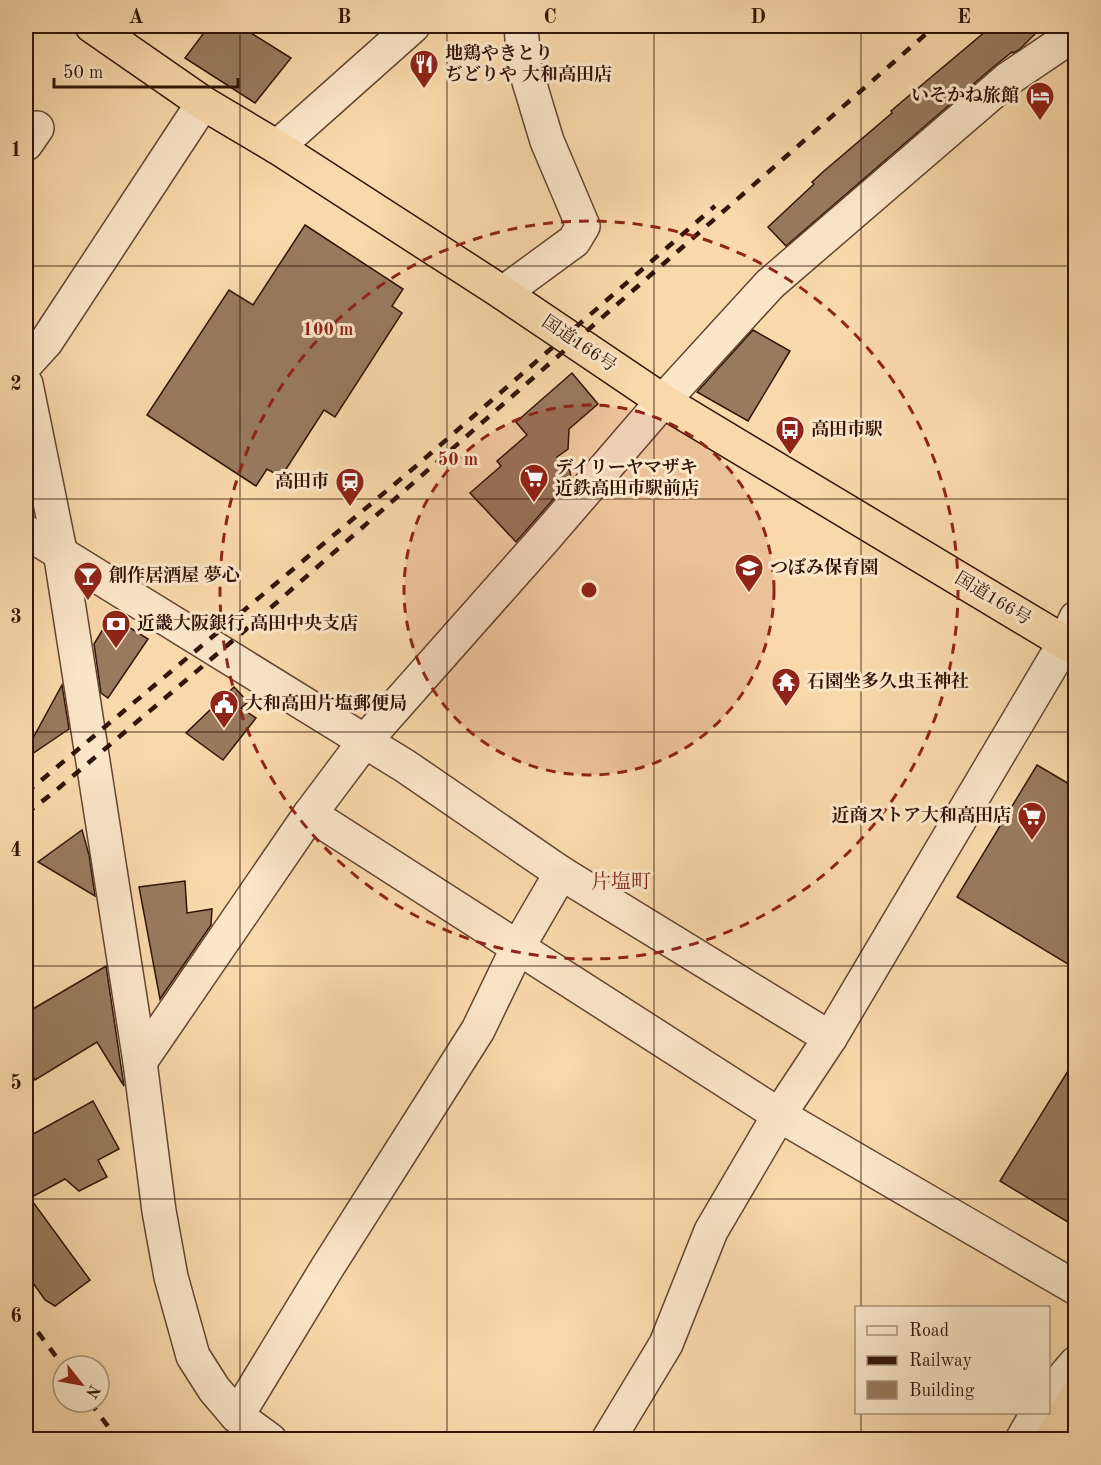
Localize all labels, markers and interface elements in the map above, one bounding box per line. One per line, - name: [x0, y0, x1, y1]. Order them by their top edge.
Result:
- text: A: [128, 8, 144, 28]
- text: B: [337, 8, 351, 28]
- text: C: [543, 8, 557, 28]
- text: D: [750, 8, 766, 28]
- text: E: [957, 8, 971, 28]
- place label: 地鶏やきとり ぢどりや 大和高田店: [445, 43, 612, 84]
- restaurant icon: 地鶏やきとり ぢどりや 大和高田店: [408, 48, 440, 90]
- scale bar: [54, 51, 238, 89]
- text: 50 m: [63, 64, 103, 82]
- hotel icon: いそかね旅館: [1024, 80, 1056, 122]
- place label: いそかね旅館: [911, 85, 1019, 105]
- text: 1: [10, 141, 22, 161]
- street label: 国道166号: [539, 311, 621, 375]
- text: 100 m: [303, 321, 353, 339]
- text: 2: [10, 375, 22, 395]
- bus stop icon: 高田市駅: [774, 414, 806, 456]
- place label: 高田市駅: [811, 419, 883, 439]
- text: 50 m: [438, 451, 478, 469]
- place label: デイリーヤマザキ 近鉄高田市駅前店: [555, 457, 699, 498]
- supermarket icon: デイリーヤマザキ 近鉄高田市駅前店: [518, 462, 550, 504]
- station icon: 高田市: [334, 466, 366, 508]
- place label: 高田市: [275, 471, 329, 491]
- school or university icon: つぼみ保育園: [733, 552, 765, 594]
- place label: つぼみ保育園: [770, 557, 878, 577]
- bar icon: 創作居酒屋 夢心: [72, 560, 104, 602]
- place label: 創作居酒屋 夢心: [109, 565, 240, 585]
- street label: 国道166号: [952, 568, 1035, 629]
- centre of rings: [579, 580, 599, 600]
- text: 3: [10, 608, 22, 628]
- bank icon: 近畿大阪銀行 高田中央支店: [100, 608, 132, 650]
- place label: 近畿大阪銀行 高田中央支店: [137, 613, 358, 633]
- temple icon: 石園坐多久虫玉神社: [770, 666, 802, 708]
- place label: 石園坐多久虫玉神社: [807, 671, 969, 691]
- public building icon: 大和高田片塩郵便局: [208, 688, 240, 730]
- place label: 大和高田片塩郵便局: [245, 693, 407, 713]
- supermarket icon: 近商ストア大和高田店: [1016, 800, 1048, 842]
- place label: 近商ストア大和高田店: [832, 805, 1011, 825]
- text: 4: [10, 841, 22, 861]
- district label: 片塩町: [591, 871, 651, 893]
- text: 5: [10, 1073, 22, 1094]
- legend: [855, 1306, 1050, 1414]
- text: 6: [10, 1307, 22, 1327]
- text: Road: [909, 1322, 949, 1340]
- text: Railway: [909, 1352, 972, 1370]
- north arrow: [51, 1354, 111, 1414]
- text: N: [82, 1381, 102, 1401]
- text: Building: [909, 1382, 975, 1400]

